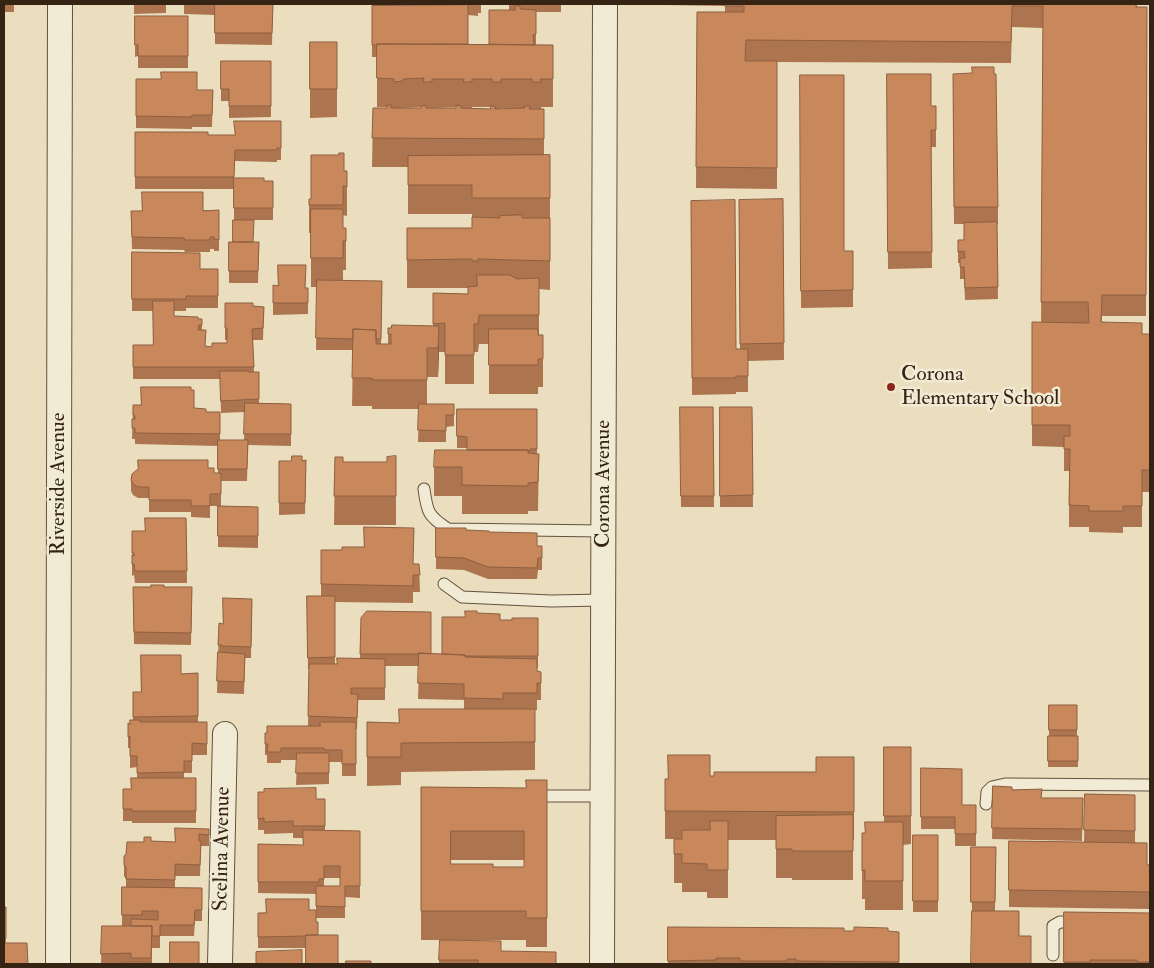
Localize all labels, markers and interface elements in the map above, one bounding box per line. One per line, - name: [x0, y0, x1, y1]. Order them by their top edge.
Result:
- place label: Corona Elementary School: [901, 362, 1059, 412]
- marker: Corona Elementary School: [885, 381, 897, 393]
- street label: Riverside Avenue: [46, 412, 72, 556]
- street label: Corona Avenue: [591, 420, 617, 548]
- street label: Scelina Avenue: [209, 787, 237, 911]

